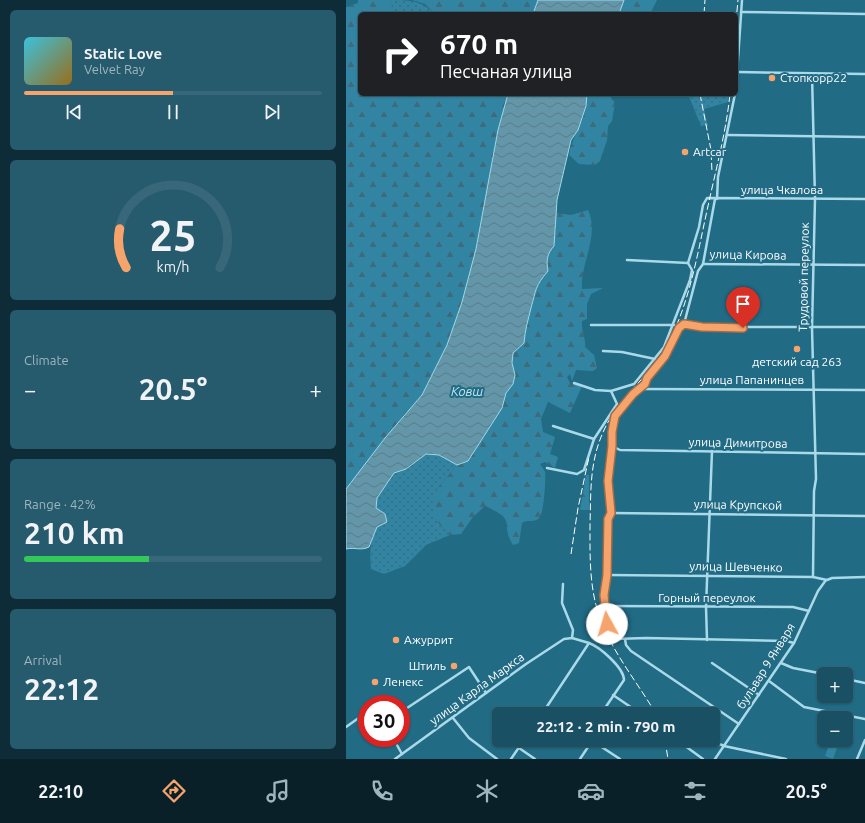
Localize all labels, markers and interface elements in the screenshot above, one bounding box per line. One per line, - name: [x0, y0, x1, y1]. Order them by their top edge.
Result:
- icon: right: [374, 28, 426, 80]
- text: 670 m: [440, 28, 518, 59]
- text: Static Love: [84, 45, 162, 62]
- text: Песчаная улица: [440, 61, 572, 81]
- text: Velvet Ray: [84, 62, 145, 76]
- place label: Стопкорр22: [780, 71, 847, 84]
- marker: Стопкорр22: [767, 73, 777, 83]
- icon: previous: [63, 101, 85, 123]
- icon: pause: [162, 101, 184, 123]
- icon: next: [261, 101, 283, 123]
- place label: Artcar: [693, 145, 727, 158]
- marker: Artcar: [680, 147, 690, 157]
- street label: улица Чкалова: [741, 183, 823, 196]
- text: 25: [150, 211, 196, 258]
- street label: Трудовой переулок: [796, 222, 811, 332]
- street label: улица Кирова: [709, 247, 787, 262]
- text: km/h: [157, 258, 189, 274]
- pin: [726, 287, 760, 328]
- icon: arrive: [732, 293, 754, 315]
- marker: детский сад 263: [792, 344, 802, 354]
- text: Climate: [24, 353, 69, 367]
- place label: детский сад 263: [752, 355, 842, 368]
- text: 20.5°: [139, 372, 207, 406]
- street label: улица Папанинцев: [700, 373, 804, 386]
- text: −: [24, 377, 36, 402]
- text: +: [310, 377, 322, 402]
- water label: Ковш: [451, 384, 483, 398]
- street label: улица Димитрова: [688, 435, 788, 450]
- text: Range · 42%: [24, 497, 96, 511]
- street label: улица Крупской: [694, 497, 782, 512]
- text: 210 km: [24, 516, 125, 550]
- street label: улица Шевченко: [689, 559, 783, 574]
- street label: Горный переулок: [658, 591, 756, 604]
- position arrow: [586, 603, 628, 645]
- street label: бульвар 9 Января: [734, 620, 797, 711]
- place label: Ажуррит: [404, 633, 454, 646]
- marker: Ажуррит: [391, 635, 401, 645]
- street label: улица Карла Маркса: [427, 650, 526, 727]
- text: Arrival: [24, 653, 62, 667]
- place label: Штиль: [409, 659, 446, 672]
- marker: Штиль: [449, 661, 459, 671]
- map controls: [817, 667, 853, 747]
- button: +: [817, 667, 853, 703]
- text: 22:12: [24, 672, 99, 706]
- place label: Ленекс: [383, 675, 424, 688]
- marker: Ленекс: [370, 677, 380, 687]
- speed limit sign: 30: [358, 695, 410, 747]
- button: −: [817, 711, 853, 747]
- text: 22:12 · 2 min · 790 m: [537, 718, 675, 735]
- icon: directions: [160, 777, 188, 805]
- icon: music: [264, 777, 292, 805]
- icon: phone: [368, 777, 396, 805]
- icon: climate: [473, 777, 501, 805]
- icon: car: [577, 777, 605, 805]
- icon: filters: [681, 777, 709, 805]
- text: 22:10: [38, 781, 83, 801]
- text: 20.5°: [786, 781, 827, 801]

